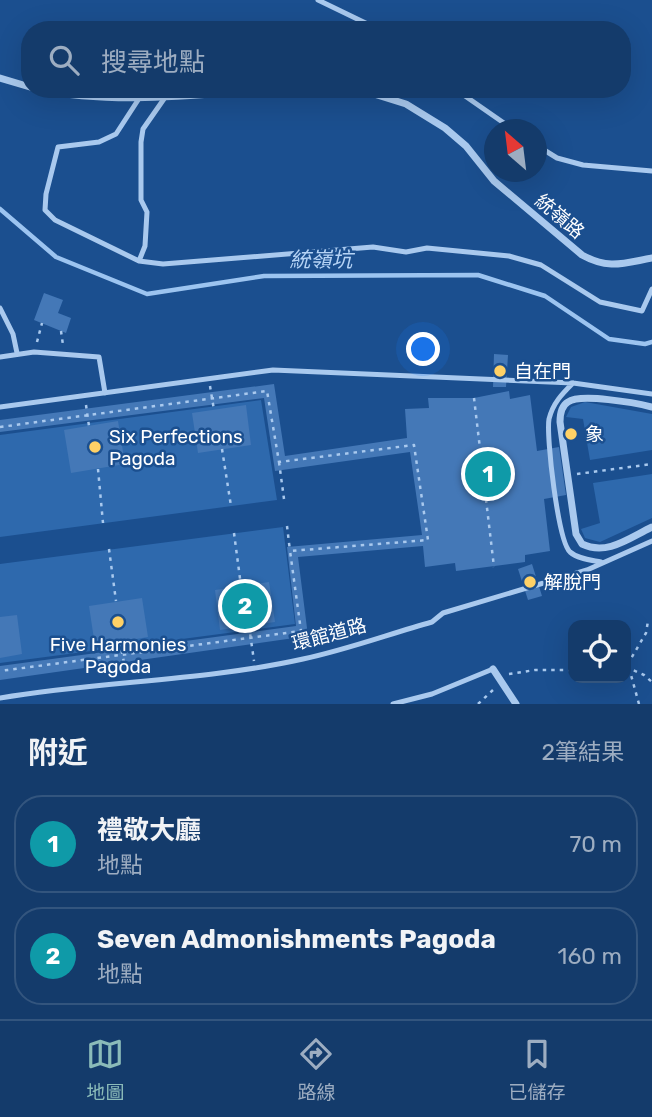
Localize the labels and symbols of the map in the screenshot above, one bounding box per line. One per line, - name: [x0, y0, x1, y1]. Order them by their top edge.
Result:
- north arrow: [484, 119, 547, 182]
- street label: 統嶺路: [530, 189, 589, 244]
- water label: 統嶺坑: [290, 247, 355, 272]
- your location: [406, 332, 440, 366]
- place label: 自在門: [514, 360, 571, 383]
- marker: 自在門: [492, 363, 508, 379]
- place label: 象: [585, 423, 604, 446]
- place label: Six Perfections Pagoda: [109, 425, 243, 470]
- marker: 象: [563, 426, 579, 442]
- marker: Six Perfections Pagoda: [87, 439, 103, 455]
- pin: 1: [465, 448, 511, 500]
- place label: 解脫門: [544, 571, 601, 594]
- marker: 解脫門: [522, 574, 538, 590]
- pin: 2: [222, 580, 268, 632]
- marker: Five Harmonies Pagoda: [110, 614, 126, 630]
- street label: 環館道路: [289, 614, 369, 655]
- place label: Five Harmonies Pagoda: [50, 633, 186, 678]

